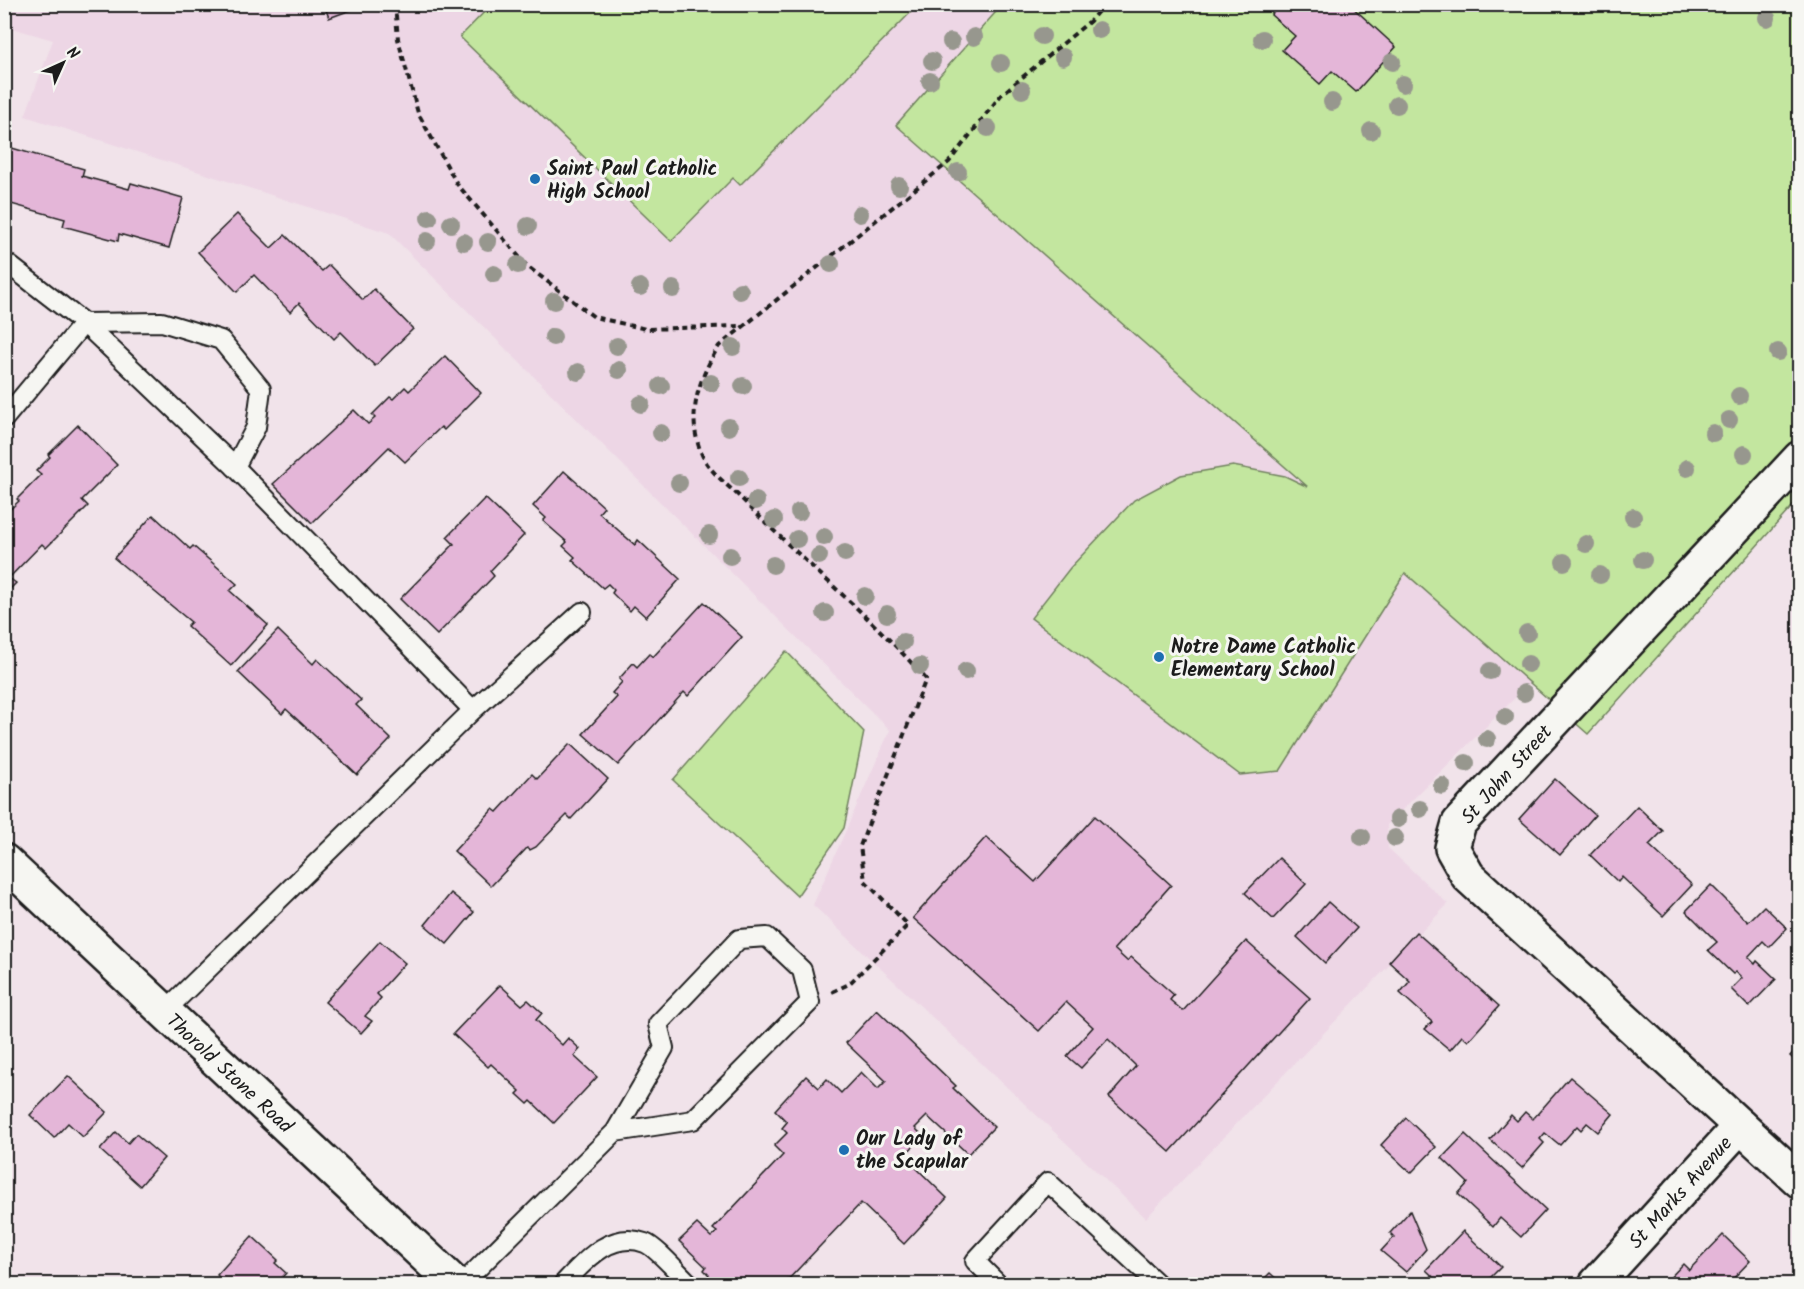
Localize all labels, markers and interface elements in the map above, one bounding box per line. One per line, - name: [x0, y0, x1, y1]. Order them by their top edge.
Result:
- north arrow: [33, 33, 93, 93]
- text: N: [60, 41, 85, 66]
- place label: Saint Paul Catholic High School: [547, 154, 717, 209]
- marker: Saint Paul Catholic High School: [528, 172, 542, 186]
- place label: Notre Dame Catholic Elementary School: [1171, 632, 1356, 687]
- marker: Notre Dame Catholic Elementary School: [1152, 650, 1166, 664]
- street label: St John Street: [1454, 718, 1561, 832]
- street label: Thorold Stone Road: [158, 1007, 300, 1143]
- place label: Our Lady of the Scapular: [856, 1124, 969, 1179]
- street label: St Marks Avenue: [1622, 1130, 1741, 1257]
- marker: Our Lady of the Scapular: [837, 1143, 851, 1157]

